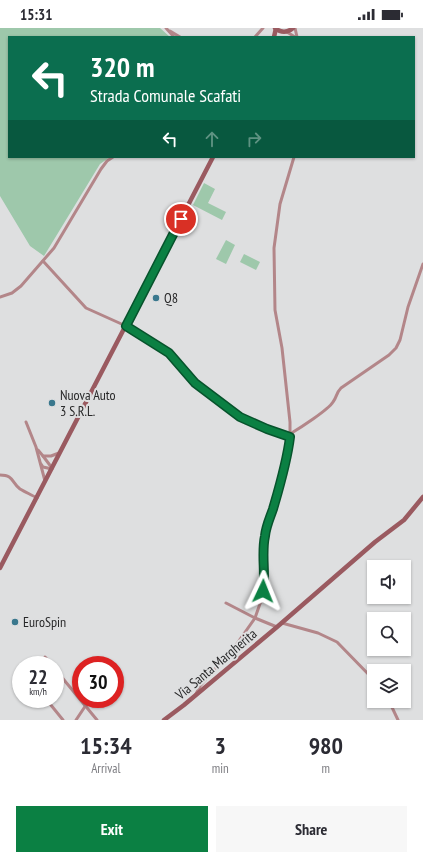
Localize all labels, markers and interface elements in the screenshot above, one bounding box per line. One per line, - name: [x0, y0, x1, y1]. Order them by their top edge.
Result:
- text: 15:31: [20, 5, 52, 24]
- text: 320 m: [90, 48, 154, 85]
- icon: left: [24, 52, 76, 104]
- text: Strada Comunale Scafati: [90, 84, 241, 107]
- icon: left: [159, 128, 181, 150]
- icon: ahead: [201, 128, 223, 150]
- icon: right: [243, 128, 265, 150]
- pin: [164, 202, 198, 236]
- icon: arrive: [170, 208, 192, 230]
- place label: Q8: [164, 289, 178, 307]
- marker: Q8: [151, 293, 161, 303]
- place label: Nuova Auto 3 S.R.L.: [60, 386, 116, 420]
- marker: Nuova Auto 3 S.R.L.: [47, 398, 57, 408]
- map controls: [367, 560, 411, 708]
- button: sound: [367, 560, 411, 604]
- position arrow: [242, 570, 284, 612]
- button: search: [367, 612, 411, 656]
- place label: EuroSpin: [23, 613, 66, 631]
- marker: EuroSpin: [10, 617, 20, 627]
- street label: Via Santa Margherita: [171, 625, 260, 704]
- speed limit sign: 30: [72, 656, 124, 708]
- text: 22: [28, 664, 48, 690]
- button: layers: [367, 664, 411, 708]
- text: km/h: [29, 685, 47, 698]
- text: 15:34: [80, 730, 132, 761]
- text: 3: [214, 730, 226, 761]
- text: 980: [309, 730, 343, 761]
- text: Arrival: [91, 760, 121, 777]
- text: min: [212, 760, 229, 777]
- text: m: [322, 760, 330, 777]
- button: Exit: [16, 806, 208, 852]
- button: Share: [216, 806, 407, 852]

